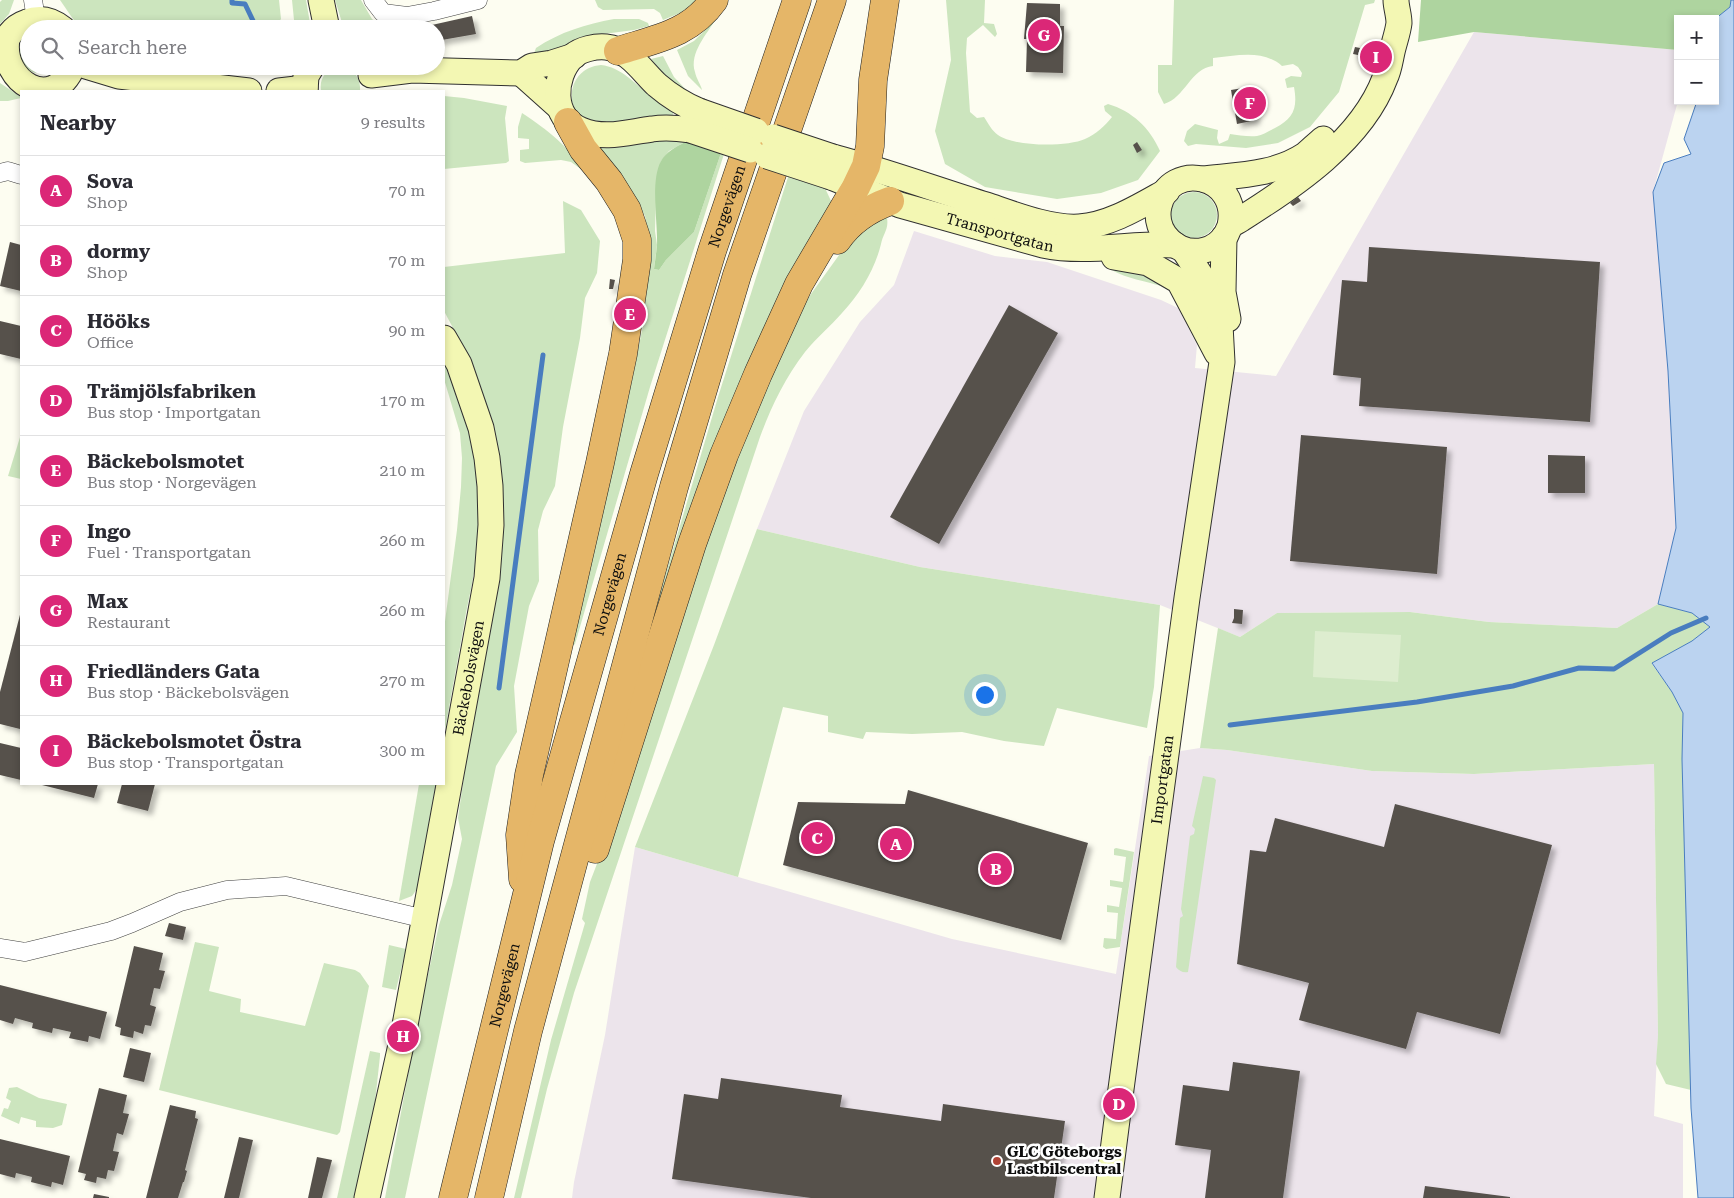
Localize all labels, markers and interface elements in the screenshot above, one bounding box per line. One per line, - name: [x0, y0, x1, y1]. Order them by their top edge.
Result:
- map controls: [1674, 15, 1719, 105]
- button: +: [1674, 15, 1719, 60]
- pin: G: [1028, 16, 1060, 54]
- search box: [20, 20, 445, 75]
- icon: search: [38, 34, 66, 62]
- text: Search here: [78, 36, 187, 59]
- pin: I: [1360, 38, 1392, 76]
- button: −: [1674, 60, 1719, 105]
- pin: F: [1234, 84, 1266, 122]
- text: Nearby: [40, 111, 116, 135]
- text: 9 results: [361, 113, 425, 132]
- street label: Norgevägen: [705, 163, 749, 250]
- text: Sova: [87, 170, 133, 193]
- text: A: [50, 181, 62, 200]
- text: 70 m: [388, 181, 425, 200]
- text: Shop: [87, 193, 128, 212]
- street label: Transportgatan: [944, 209, 1055, 256]
- text: dormy: [87, 240, 150, 263]
- text: B: [50, 251, 62, 270]
- text: 70 m: [388, 251, 425, 270]
- text: Shop: [87, 263, 128, 282]
- pin: E: [614, 295, 646, 333]
- text: Hööks: [87, 310, 150, 333]
- text: C: [50, 321, 62, 340]
- text: 90 m: [388, 321, 425, 340]
- text: Office: [87, 333, 133, 352]
- text: Trämjölsfabriken: [87, 380, 256, 403]
- text: D: [50, 391, 62, 410]
- text: 170 m: [379, 391, 425, 410]
- text: Bus stop · Importgatan: [87, 403, 261, 422]
- text: Bäckebolsmotet: [87, 450, 244, 473]
- text: E: [51, 461, 61, 480]
- text: 210 m: [379, 461, 425, 480]
- text: Bus stop · Norgevägen: [87, 473, 257, 492]
- text: Ingo: [87, 520, 131, 543]
- text: F: [51, 531, 61, 550]
- text: 260 m: [379, 531, 425, 550]
- text: Fuel · Transportgatan: [87, 543, 251, 562]
- street label: Norgevägen: [590, 550, 630, 638]
- text: Max: [87, 590, 128, 613]
- text: G: [50, 601, 62, 620]
- text: 260 m: [379, 601, 425, 620]
- text: Restaurant: [87, 613, 170, 632]
- street label: Bäckebolsvägen: [449, 619, 488, 737]
- text: Friedländers Gata: [87, 660, 260, 683]
- text: H: [49, 671, 63, 690]
- text: 270 m: [379, 671, 425, 690]
- your location: [972, 682, 998, 708]
- text: Bus stop · Bäckebolsvägen: [87, 683, 289, 702]
- text: Bäckebolsmotet Östra: [87, 730, 301, 753]
- street label: Importgatan: [1148, 734, 1178, 825]
- text: I: [53, 741, 59, 760]
- text: 300 m: [379, 741, 425, 760]
- text: Bus stop · Transportgatan: [87, 753, 284, 772]
- pin: C: [801, 819, 833, 857]
- pin: A: [880, 825, 912, 863]
- pin: B: [980, 850, 1012, 888]
- street label: Norgevägen: [486, 941, 524, 1029]
- pin: H: [387, 1017, 419, 1055]
- pin: D: [1103, 1085, 1135, 1123]
- place label: GLC Göteborgs Lastbilscentral: [1007, 1143, 1122, 1178]
- marker: GLC Göteborgs Lastbilscentral: [991, 1155, 1003, 1167]

